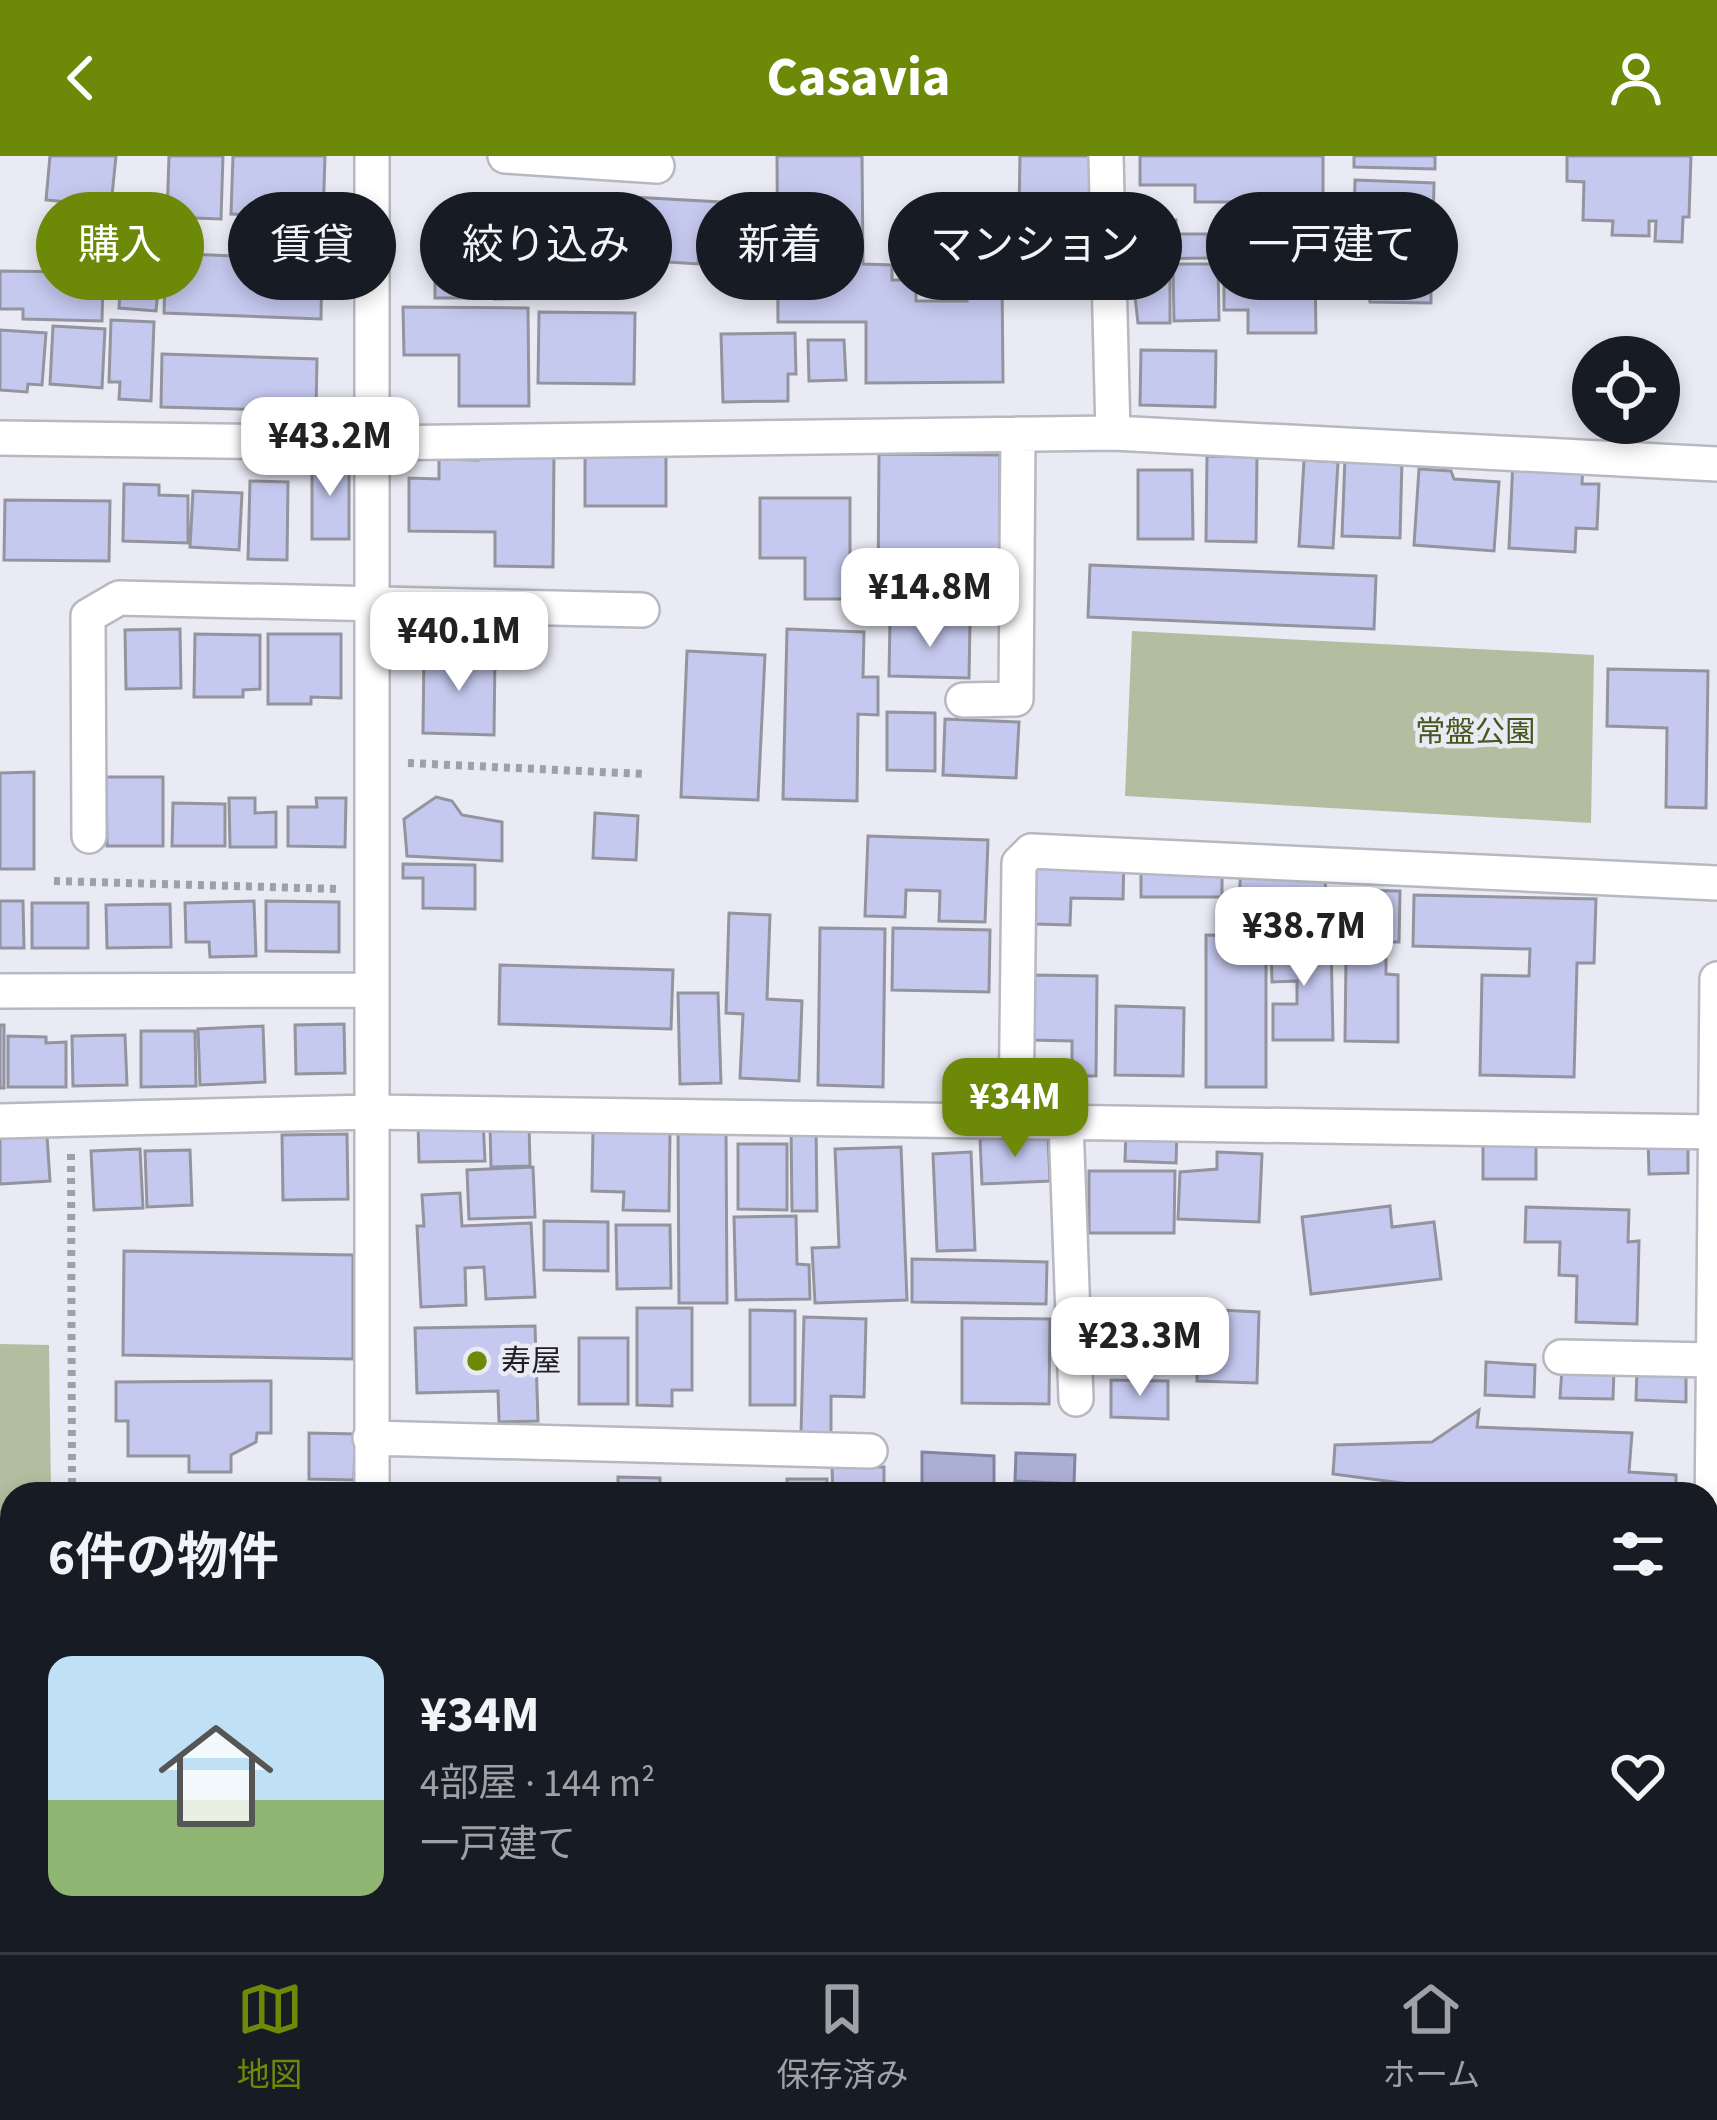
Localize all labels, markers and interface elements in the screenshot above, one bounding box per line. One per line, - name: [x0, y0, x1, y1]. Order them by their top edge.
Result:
- text: Casavia: [767, 40, 950, 117]
- icon: back: [48, 45, 114, 111]
- icon: person: [1603, 45, 1669, 111]
- chip: 購入: [36, 192, 204, 300]
- chip: 賃貸: [228, 192, 396, 300]
- chip: 絞り込み: [420, 192, 672, 300]
- chip: 新着: [696, 192, 864, 300]
- chip: マンション: [888, 192, 1182, 300]
- chip: 一戸建て: [1206, 192, 1458, 300]
- map controls: [1572, 336, 1680, 444]
- button: locate: [1572, 336, 1680, 444]
- pin: ¥43.2M: [232, 397, 428, 499]
- text: ¥43.2M: [268, 408, 392, 464]
- pin: ¥14.8M: [832, 548, 1028, 650]
- text: ¥14.8M: [868, 559, 992, 615]
- pin: ¥40.1M: [361, 592, 557, 694]
- text: ¥40.1M: [397, 603, 521, 659]
- park label: 常盤公園: [1415, 711, 1535, 754]
- pin: ¥38.7M: [1206, 887, 1402, 989]
- text: ¥38.7M: [1242, 898, 1366, 954]
- pin: ¥34M: [944, 1058, 1086, 1160]
- text: ¥34M: [969, 1069, 1061, 1125]
- pin: ¥23.3M: [1042, 1297, 1238, 1399]
- text: ¥23.3M: [1078, 1308, 1202, 1364]
- place label: 寿屋: [501, 1340, 561, 1383]
- marker: 寿屋: [464, 1348, 490, 1374]
- icon: filters: [1605, 1521, 1671, 1587]
- text: 6件の物件: [48, 1522, 279, 1594]
- text: ¥34M: [420, 1679, 540, 1751]
- icon: home: [144, 1704, 288, 1848]
- icon: heart: [1605, 1743, 1671, 1809]
- text: 4部屋 · 144 m²: [420, 1756, 655, 1812]
- text: 一戸建て: [420, 1817, 576, 1873]
- tab: 地図: [237, 1976, 303, 2099]
- tab: 保存済み: [776, 1976, 908, 2099]
- tab: ホーム: [1382, 1976, 1480, 2099]

